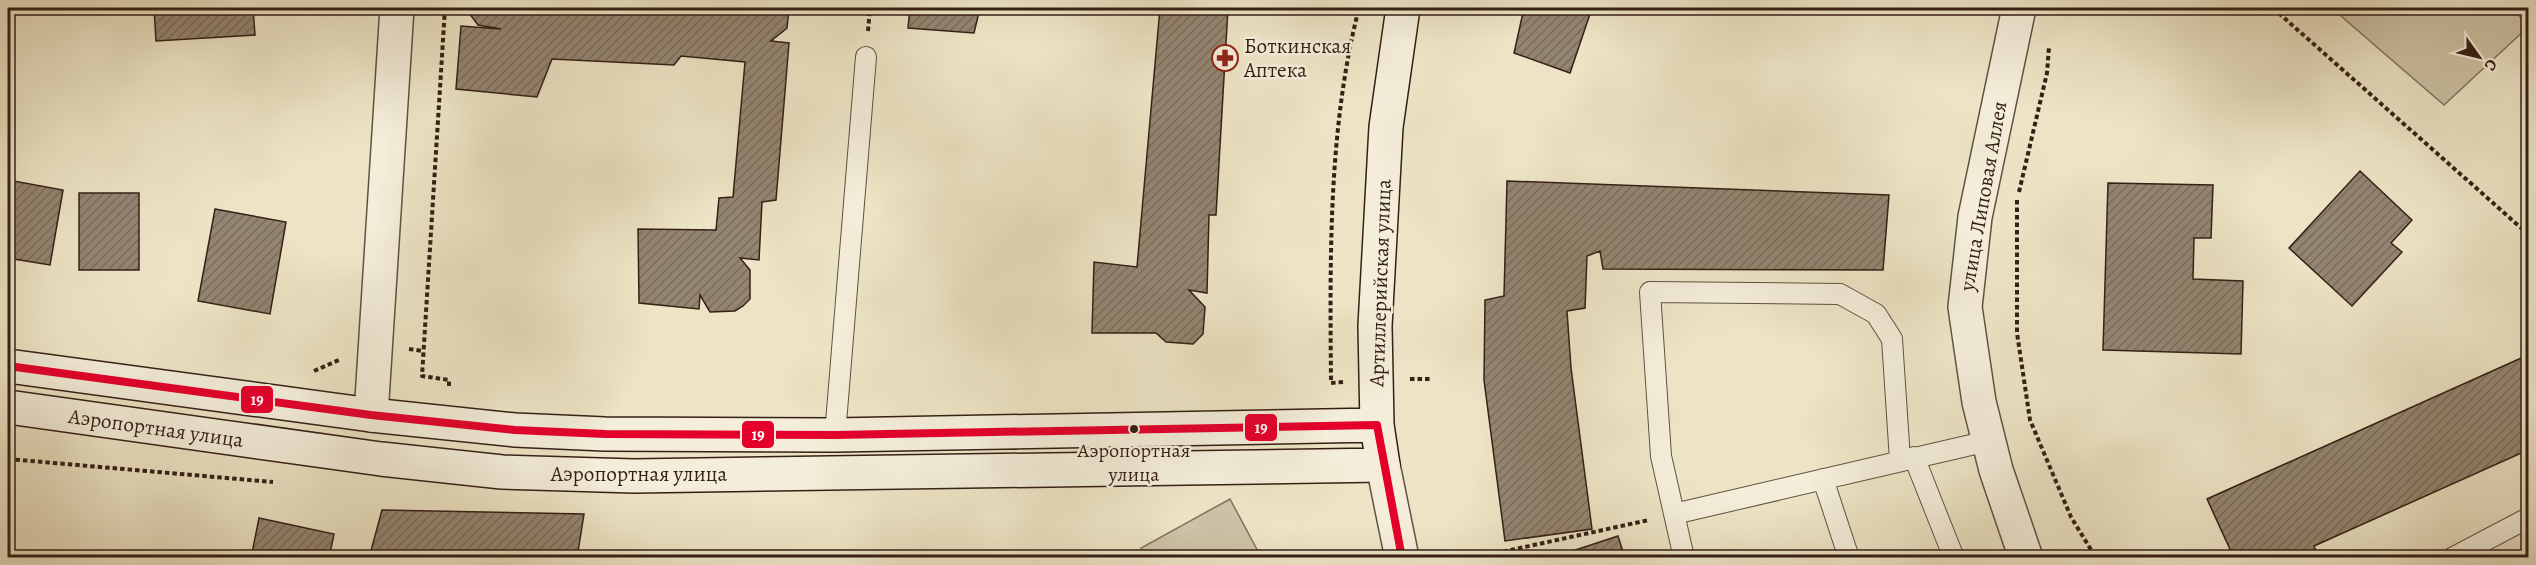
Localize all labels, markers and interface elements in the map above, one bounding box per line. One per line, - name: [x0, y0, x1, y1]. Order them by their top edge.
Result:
- north arrow: [2449, 27, 2509, 87]
- place label: Боткинская Аптека: [1243, 32, 1351, 84]
- pharmacy icon: Боткинская Аптека: [1210, 43, 1240, 73]
- text: С: [2479, 55, 2502, 75]
- street label: улица Липовая Аллея: [1952, 99, 2014, 294]
- street label: Артиллерийская улица: [1362, 178, 1398, 388]
- line badge: 19: [240, 385, 274, 414]
- text: 19: [250, 389, 264, 411]
- street label: Аэропортная улица: [66, 402, 246, 454]
- line badge: 19: [1244, 413, 1278, 442]
- text: 19: [1254, 417, 1268, 439]
- line badge: 19: [741, 420, 775, 449]
- marker: Аэропортная улица: [1128, 423, 1140, 435]
- text: 19: [751, 424, 765, 446]
- place label: Аэропортная улица: [1077, 437, 1190, 488]
- street label: Аэропортная улица: [550, 460, 727, 488]

